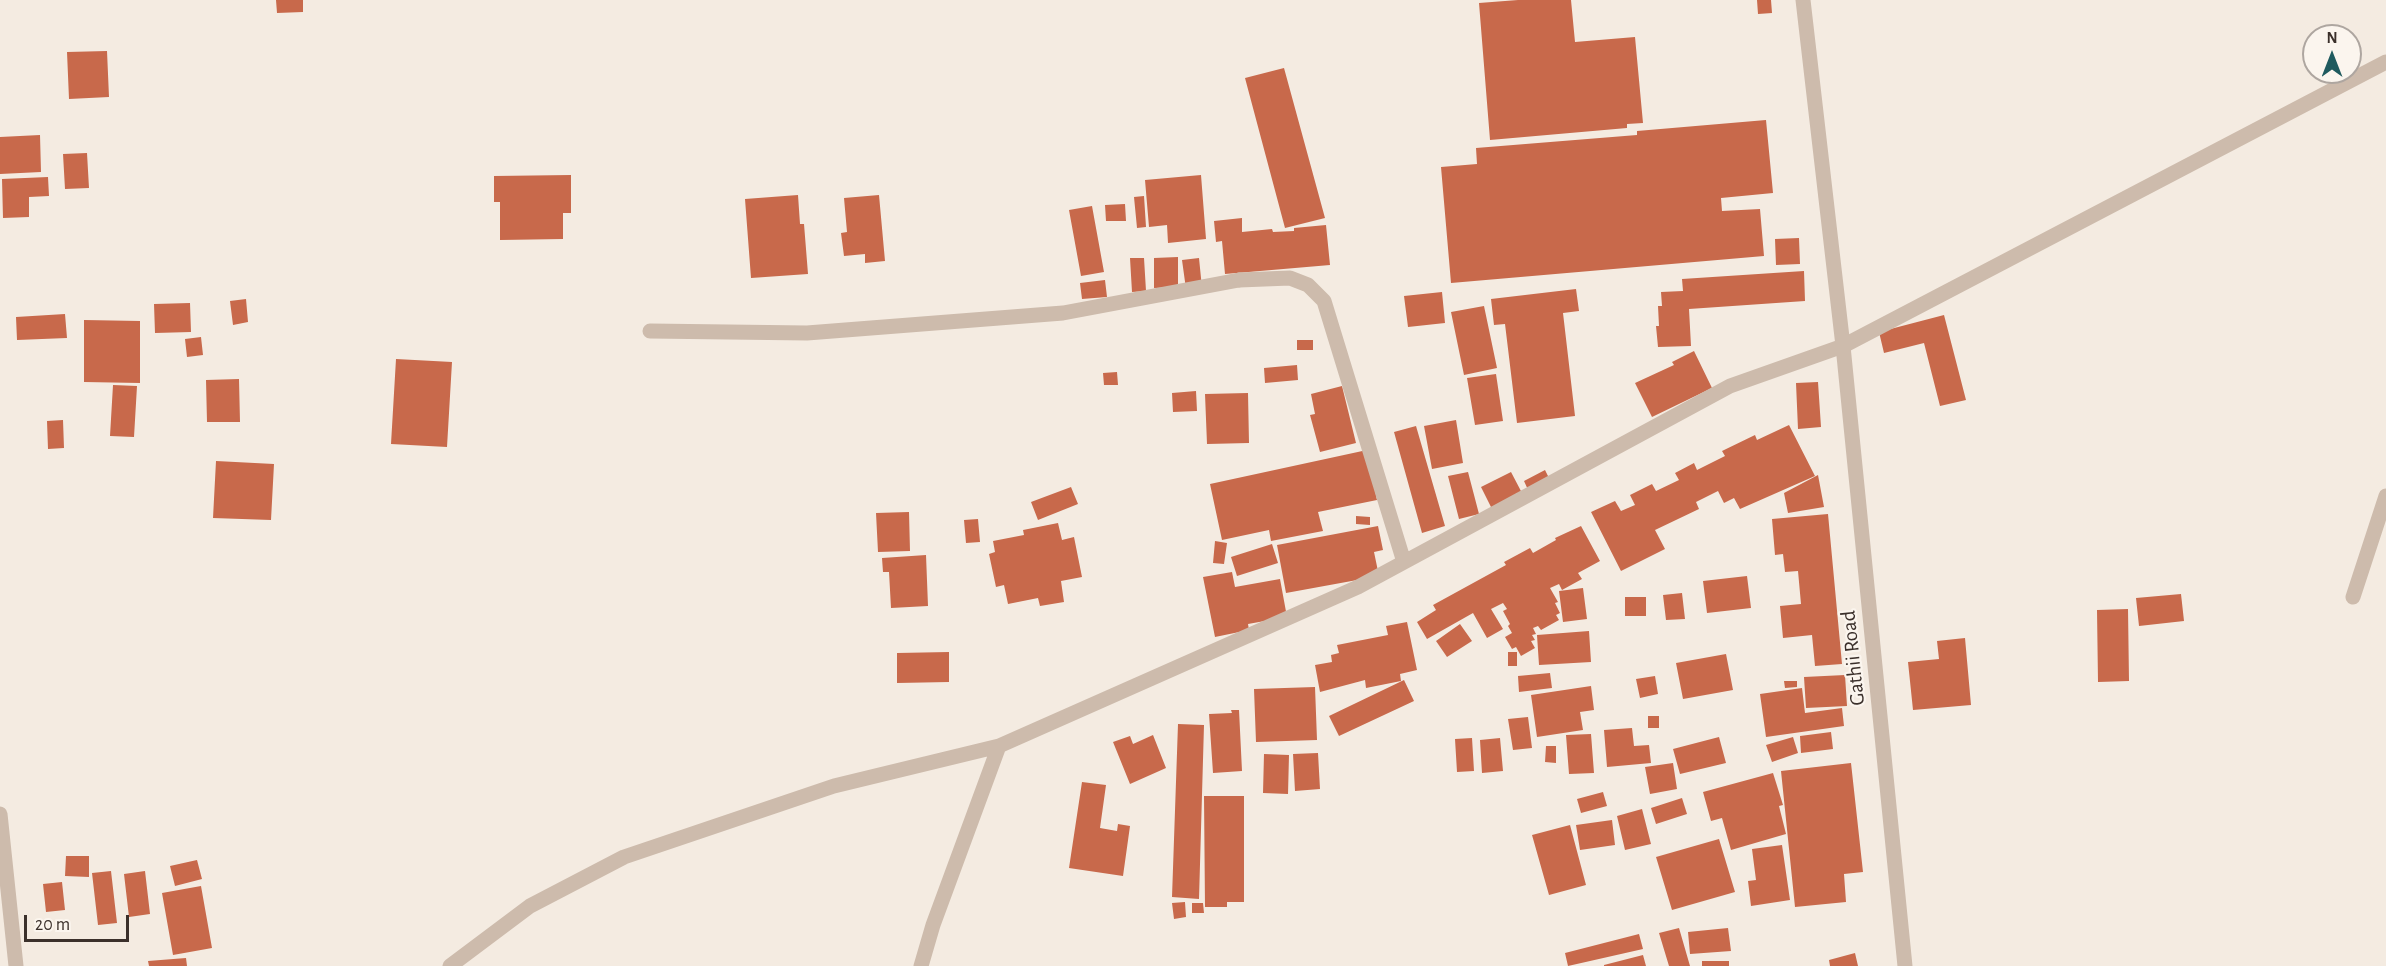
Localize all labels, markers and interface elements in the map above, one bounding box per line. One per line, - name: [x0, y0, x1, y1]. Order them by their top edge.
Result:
- north arrow: [2302, 24, 2362, 84]
- text: N: [2326, 30, 2338, 46]
- street label: Gathii Road: [1835, 609, 1871, 707]
- scale bar: [27, 903, 132, 941]
- text: 20 m: [35, 916, 70, 934]

